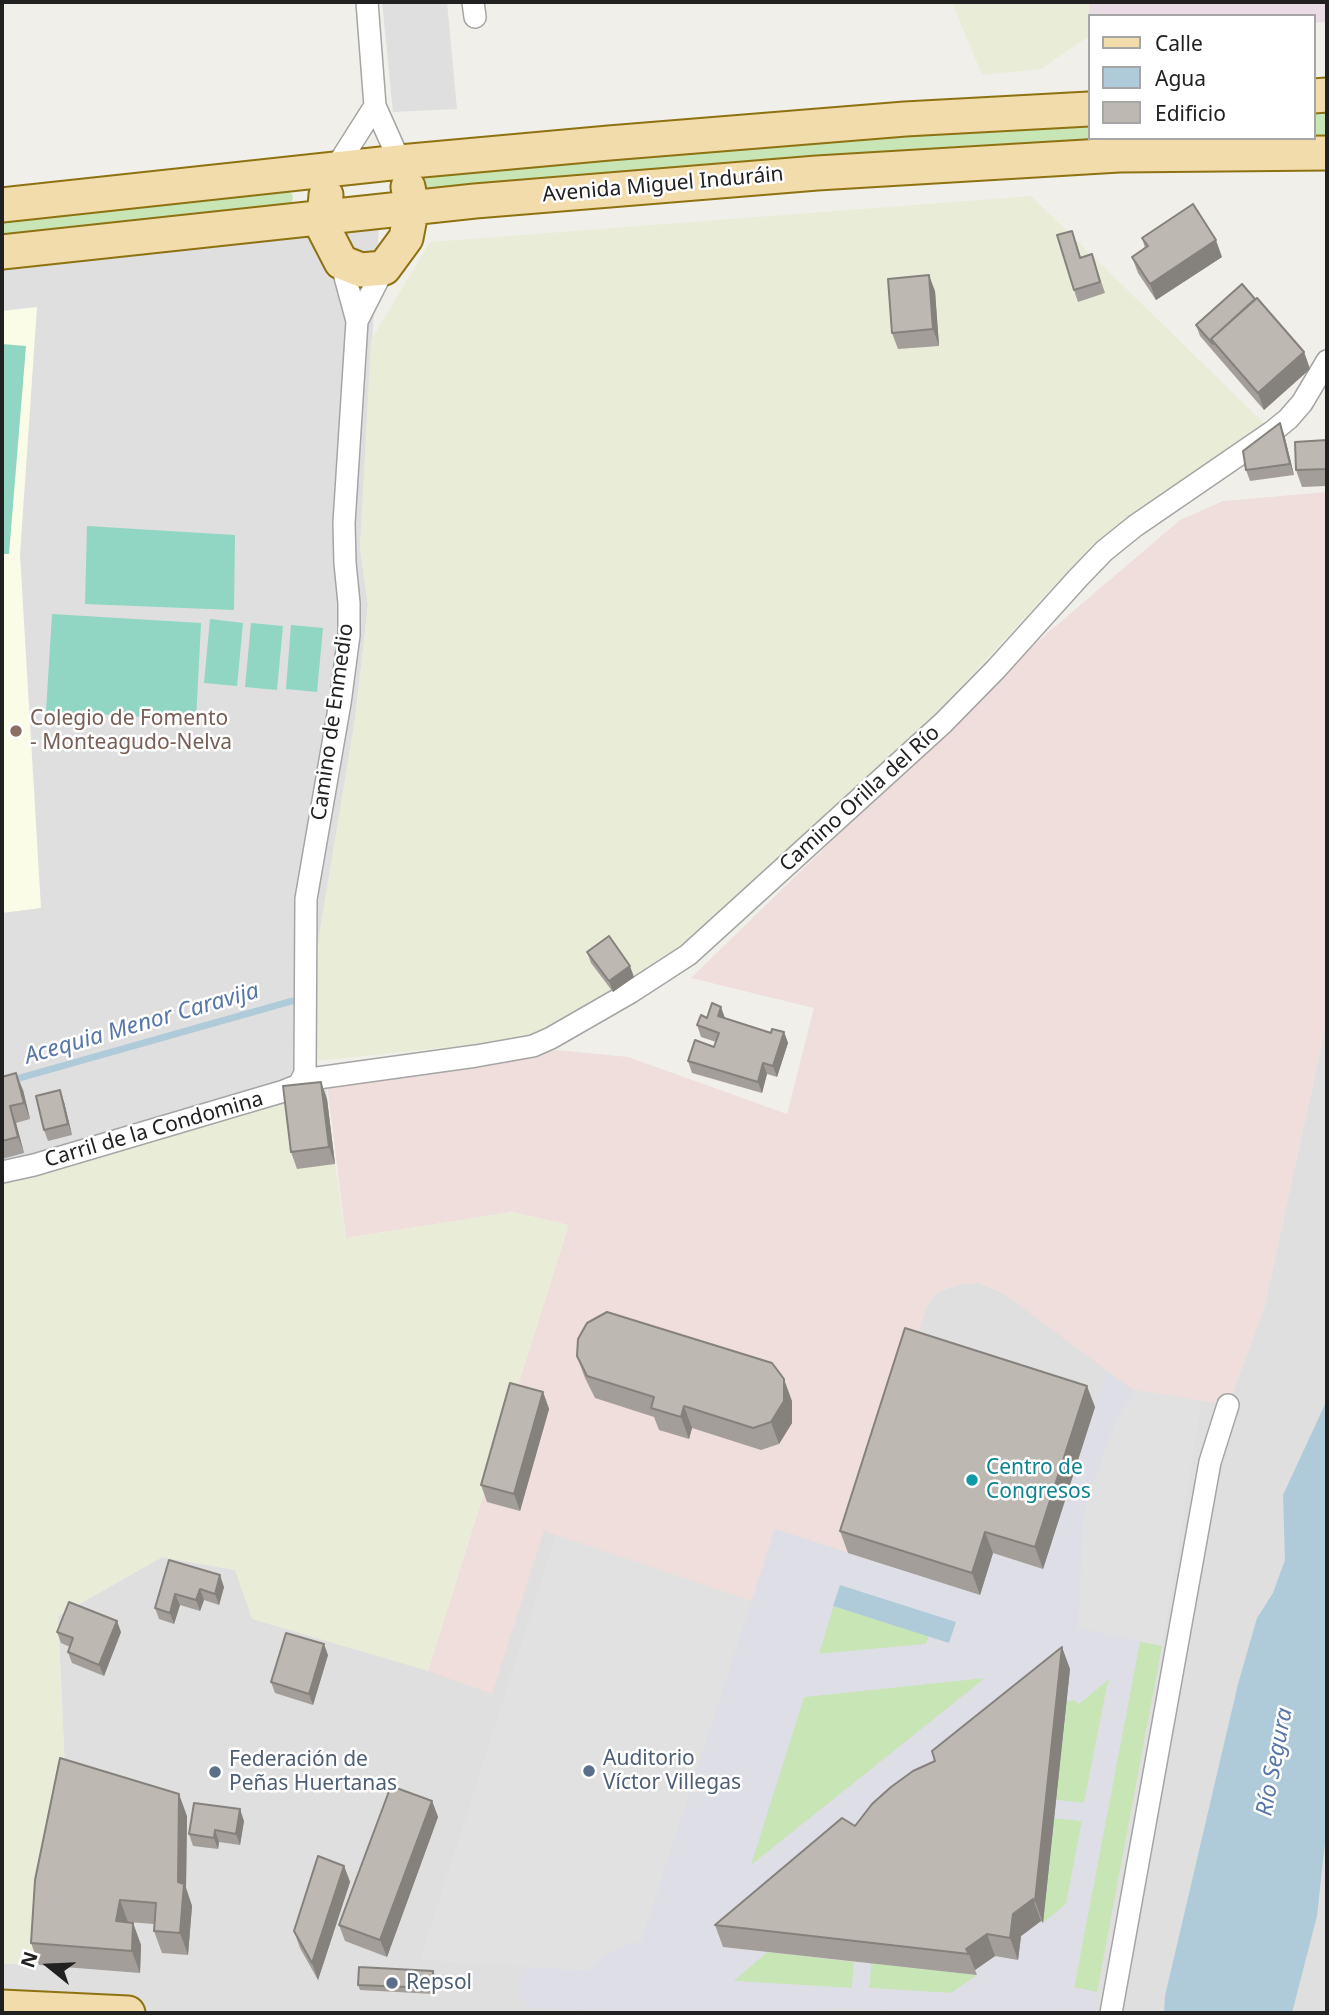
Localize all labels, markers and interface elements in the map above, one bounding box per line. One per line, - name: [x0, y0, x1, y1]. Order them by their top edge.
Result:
- legend: [1088, 14, 1315, 140]
- text: Calle: [1155, 29, 1203, 57]
- text: Agua: [1155, 64, 1206, 92]
- text: Edificio: [1155, 99, 1226, 127]
- street label: Avenida Miguel Induráin: [541, 162, 785, 208]
- street label: Camino de Enmedio: [307, 622, 359, 822]
- place label: Colegio de Fomento - Monteagudo-Nelva: [30, 706, 232, 756]
- street label: Camino Orilla del Río: [775, 721, 945, 877]
- marker: Colegio de Fomento - Monteagudo-Nelva: [8, 723, 24, 739]
- water label: Acequia Menor Caravija: [22, 977, 262, 1071]
- street label: Carril de la Condomina: [42, 1087, 266, 1173]
- place label: Centro de Congresos: [986, 1455, 1091, 1505]
- marker: Centro de Congresos: [964, 1472, 980, 1488]
- water label: Río Segura: [1251, 1706, 1299, 1818]
- place label: Auditorio Víctor Villegas: [603, 1746, 741, 1796]
- place label: Federación de Peñas Huertanas: [229, 1747, 397, 1797]
- marker: Auditorio Víctor Villegas: [581, 1763, 597, 1779]
- marker: Federación de Peñas Huertanas: [207, 1764, 223, 1780]
- north arrow: [14, 1931, 84, 2001]
- text: N: [14, 1948, 44, 1971]
- place label: Repsol: [406, 1970, 472, 1996]
- marker: Repsol: [384, 1975, 400, 1991]

